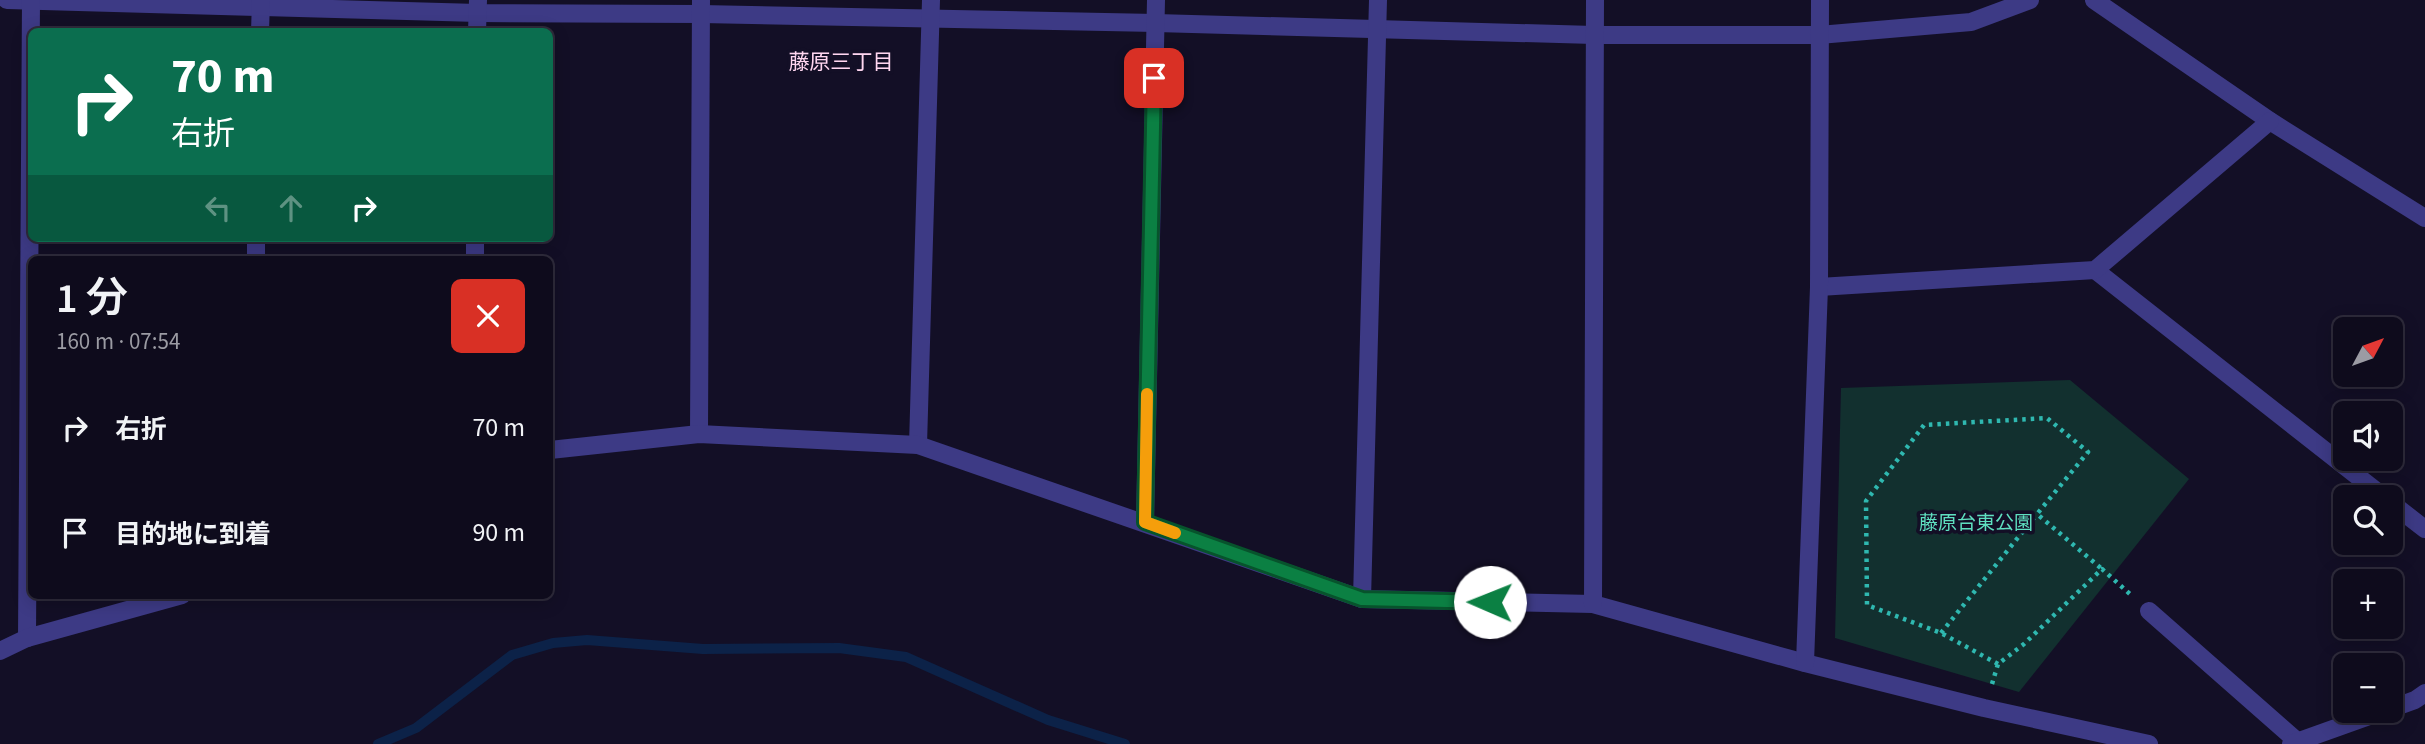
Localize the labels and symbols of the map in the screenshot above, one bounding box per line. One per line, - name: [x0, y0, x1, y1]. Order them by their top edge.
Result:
- district label: 藤原三丁目: [789, 47, 894, 77]
- pin: [1124, 48, 1184, 108]
- north arrow: [2333, 317, 2403, 387]
- park label: 藤原台東公園: [1919, 510, 2033, 537]
- position arrow: [1453, 565, 1527, 639]

